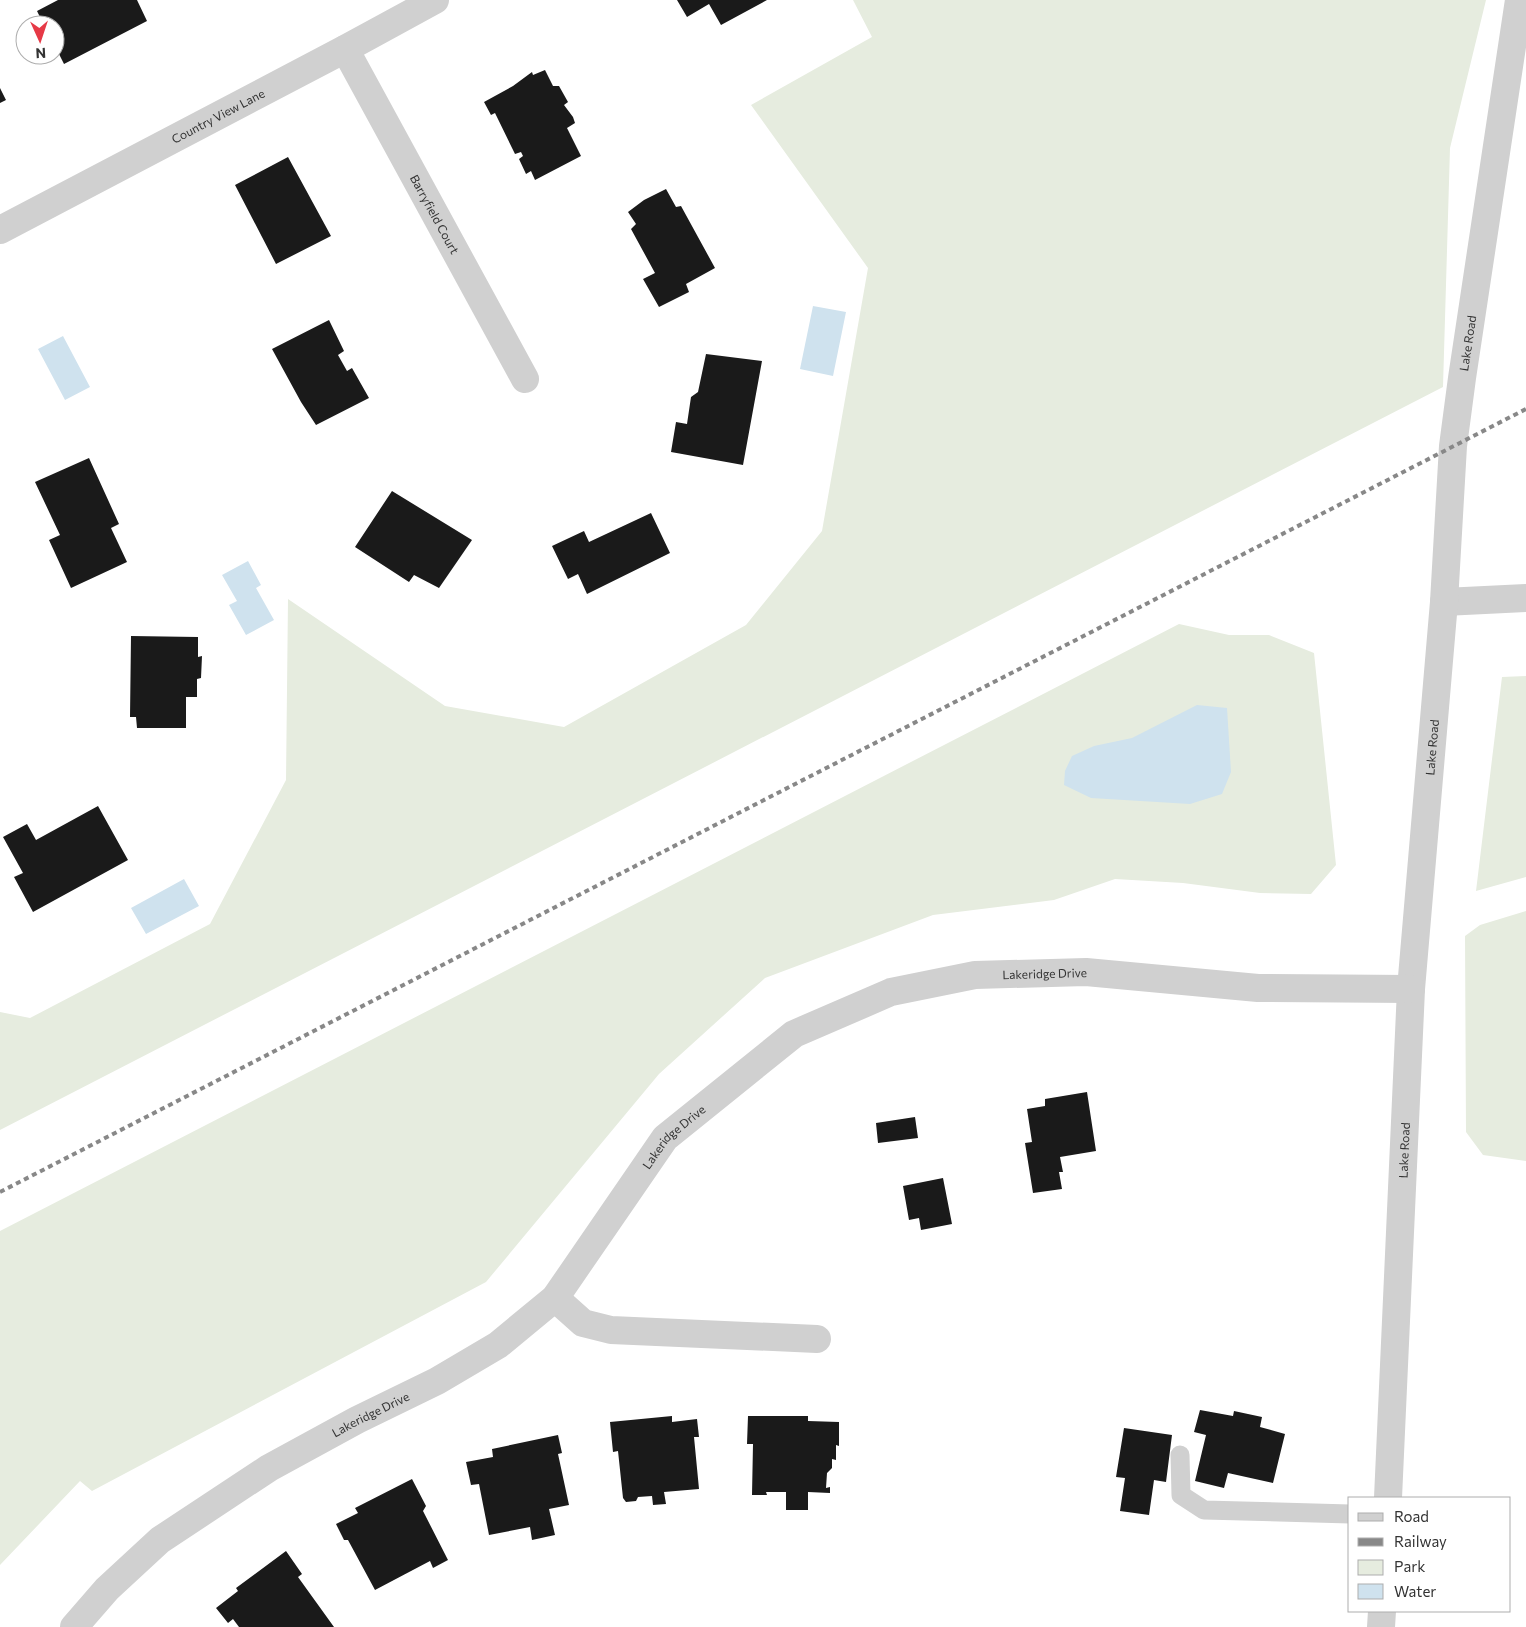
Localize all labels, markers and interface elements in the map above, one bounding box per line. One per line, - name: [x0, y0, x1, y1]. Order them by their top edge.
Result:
- north arrow: [15, 15, 65, 65]
- text: N: [35, 45, 46, 62]
- street label: Country View Lane: [169, 86, 267, 146]
- street label: Barryfield Court: [408, 172, 462, 256]
- street label: Lake Road: [1456, 314, 1478, 372]
- street label: Lake Road: [1422, 719, 1441, 776]
- street label: Lakeridge Drive: [1002, 965, 1087, 981]
- street label: Lakeridge Drive: [639, 1102, 708, 1171]
- street label: Lake Road: [1395, 1122, 1412, 1179]
- street label: Lakeridge Drive: [329, 1389, 411, 1439]
- legend: [1348, 1497, 1511, 1612]
- text: Road: [1394, 1507, 1429, 1525]
- text: Railway: [1394, 1532, 1447, 1550]
- text: Park: [1394, 1557, 1425, 1575]
- text: Water: [1394, 1582, 1436, 1600]

